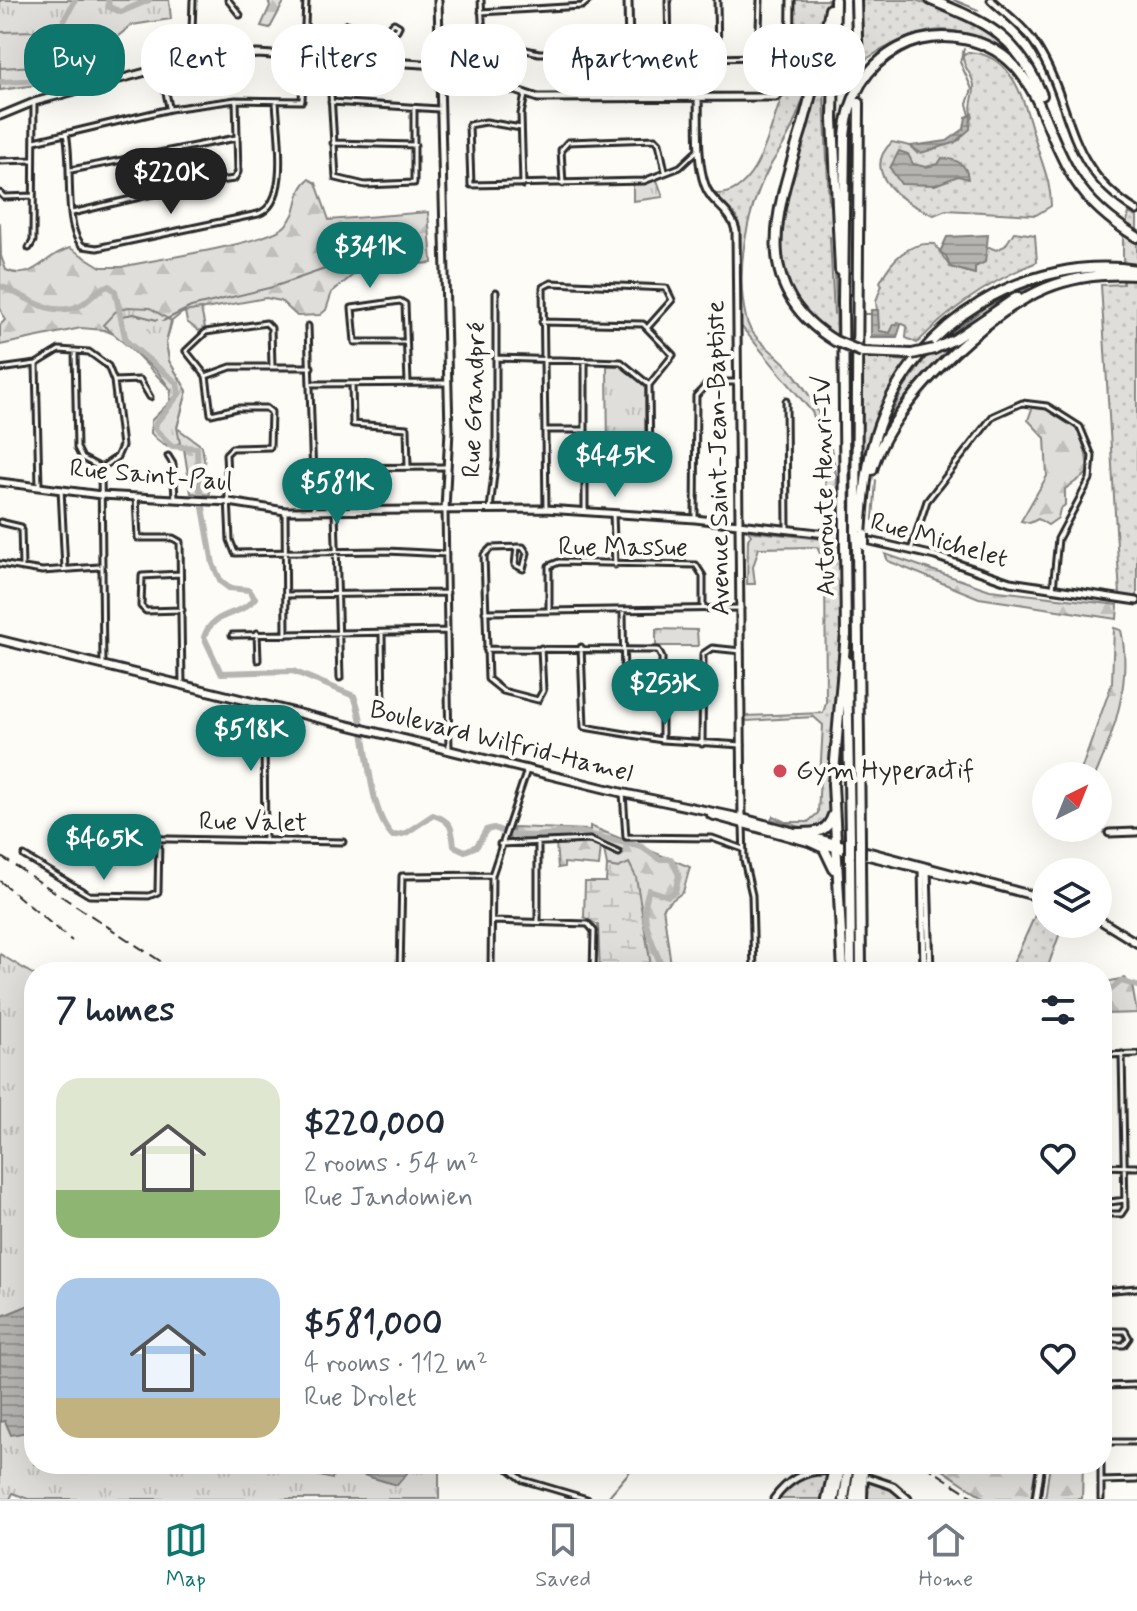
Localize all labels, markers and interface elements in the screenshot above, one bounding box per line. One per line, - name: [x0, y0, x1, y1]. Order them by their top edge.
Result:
- chip: Buy: [24, 24, 125, 96]
- chip: Rent: [141, 24, 255, 96]
- chip: Filters: [271, 24, 405, 96]
- chip: New: [421, 24, 527, 96]
- chip: Apartment: [543, 24, 727, 96]
- chip: House: [743, 24, 865, 96]
- pin: $220K: [115, 148, 227, 216]
- text: $220K: [133, 157, 209, 191]
- pin: $341K: [314, 222, 426, 290]
- text: $341K: [334, 231, 406, 265]
- street label: Avenue Saint-Jean-Baptiste: [699, 300, 739, 616]
- street label: Rue Grandpré: [455, 322, 495, 478]
- street label: Autoroute Henri-IV: [806, 375, 844, 597]
- pin: $445K: [559, 431, 671, 499]
- text: $445K: [575, 440, 655, 474]
- street label: Rue Saint-Paul: [68, 452, 234, 500]
- pin: $581K: [281, 458, 393, 526]
- text: $581K: [300, 467, 374, 501]
- street label: Rue Michelet: [866, 505, 1012, 577]
- street label: Rue Massue: [558, 531, 688, 565]
- pin: $253K: [609, 659, 721, 727]
- text: $253K: [630, 668, 700, 702]
- street label: Boulevard Wilfrid-Hamel: [366, 693, 636, 791]
- pin: $518K: [195, 705, 307, 773]
- text: $518K: [214, 714, 288, 748]
- place label: Gym Hyperactif: [796, 754, 974, 788]
- marker: Gym Hyperactif: [771, 762, 789, 780]
- north arrow: [1032, 762, 1112, 842]
- map controls: [1032, 762, 1112, 938]
- street label: Rue Valet: [198, 805, 308, 841]
- pin: $465K: [48, 814, 160, 882]
- text: $465K: [65, 823, 143, 857]
- button: layers: [1032, 858, 1112, 938]
- text: 7 homes: [56, 988, 175, 1033]
- icon: filters: [1036, 988, 1080, 1032]
- text: $220,000: [304, 1102, 445, 1147]
- icon: home: [120, 1110, 216, 1206]
- icon: heart: [1036, 1136, 1080, 1180]
- text: 2 rooms · 54 m²: [304, 1147, 479, 1181]
- text: Rue Jandomien: [304, 1181, 473, 1215]
- text: $581,000: [304, 1302, 443, 1347]
- icon: home: [120, 1310, 216, 1406]
- icon: heart: [1036, 1336, 1080, 1380]
- text: 4 rooms · 112 m²: [304, 1347, 488, 1381]
- text: Rue Drolet: [304, 1381, 417, 1415]
- tab: Map: [164, 1518, 208, 1594]
- tab: Saved: [535, 1518, 591, 1594]
- tab: Home: [919, 1518, 973, 1594]

